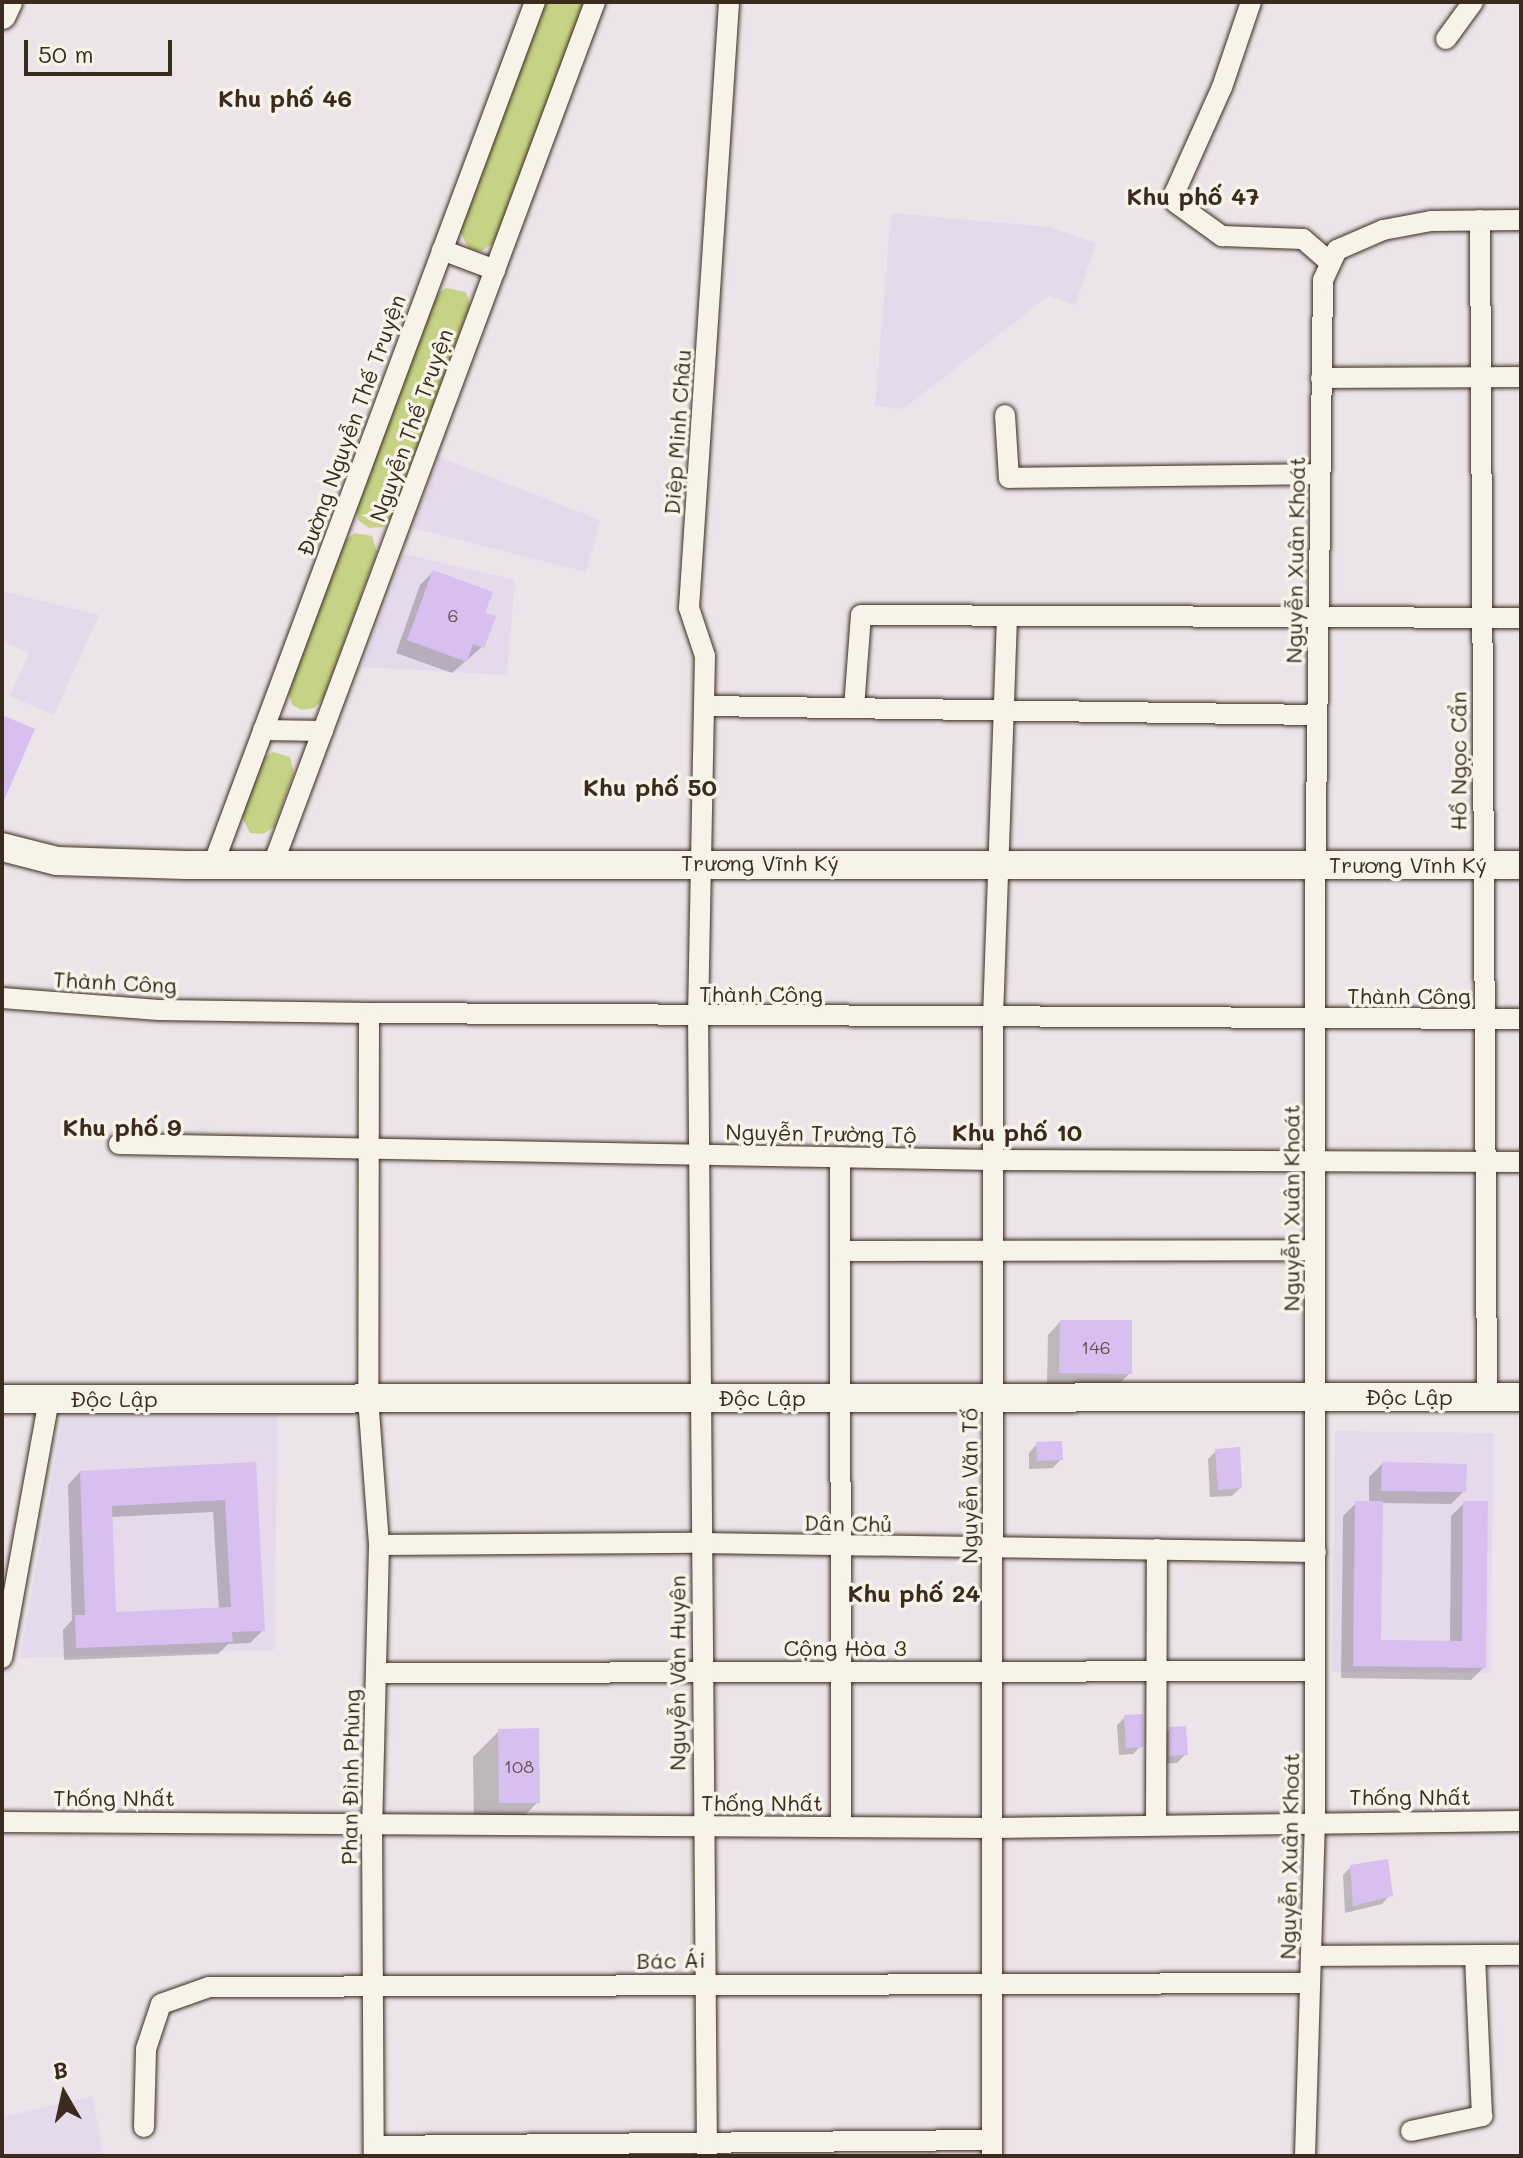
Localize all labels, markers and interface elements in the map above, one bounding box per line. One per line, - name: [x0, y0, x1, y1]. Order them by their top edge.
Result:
- scale bar: [28, 24, 176, 74]
- text: 50 m: [38, 38, 94, 69]
- district label: Khu phố 46: [218, 84, 352, 112]
- district label: Khu phố 47: [1127, 182, 1259, 210]
- street label: Đường Nguyễn Thế Truyện: [291, 291, 411, 559]
- street label: Nguyễn Thế Truyện: [364, 325, 458, 525]
- street label: Diệp Minh Châu: [658, 348, 696, 516]
- street label: Nguyễn Xuân Khoát: [1280, 456, 1310, 664]
- house number: 6: [448, 604, 458, 626]
- street label: Hồ Ngọc Cẩn: [1445, 691, 1471, 831]
- district label: Khu phố 50: [583, 773, 717, 801]
- street label: Trương Vĩnh Ký: [681, 850, 839, 876]
- street label: Trương Vĩnh Ký: [1329, 852, 1487, 878]
- street label: Thành Công: [53, 966, 177, 998]
- street label: Thành Công: [699, 981, 823, 1007]
- street label: Thành Công: [1347, 983, 1471, 1009]
- street label: Nguyễn Xuân Khoát: [1278, 1104, 1304, 1312]
- district label: Khu phố 9: [63, 1113, 181, 1141]
- street label: Nguyễn Trường Tộ: [725, 1118, 917, 1148]
- district label: Khu phố 10: [952, 1118, 1082, 1146]
- house number: 146: [1081, 1336, 1111, 1358]
- street label: Độc Lập: [1365, 1384, 1453, 1410]
- street label: Độc Lập: [718, 1385, 806, 1411]
- street label: Độc Lập: [70, 1386, 158, 1412]
- street label: Nguyễn Văn Tố: [956, 1408, 982, 1564]
- street label: Dân Chủ: [804, 1509, 892, 1537]
- street label: Nguyễn Văn Huyên: [664, 1575, 690, 1771]
- district label: Khu phố 24: [847, 1579, 981, 1607]
- street label: Cộng Hòa 3: [783, 1635, 907, 1661]
- street label: Phan Đình Phùng: [335, 1689, 365, 1865]
- street label: Nguyễn Xuân Khoát: [1274, 1752, 1304, 1960]
- house number: 108: [504, 1755, 534, 1777]
- street label: Thống Nhất: [1349, 1784, 1471, 1810]
- street label: Thống Nhất: [53, 1785, 175, 1811]
- street label: Thống Nhất: [701, 1790, 823, 1816]
- street label: Bác Ái: [636, 1946, 706, 1974]
- north arrow: [24, 2054, 104, 2134]
- text: B: [51, 2054, 70, 2085]

